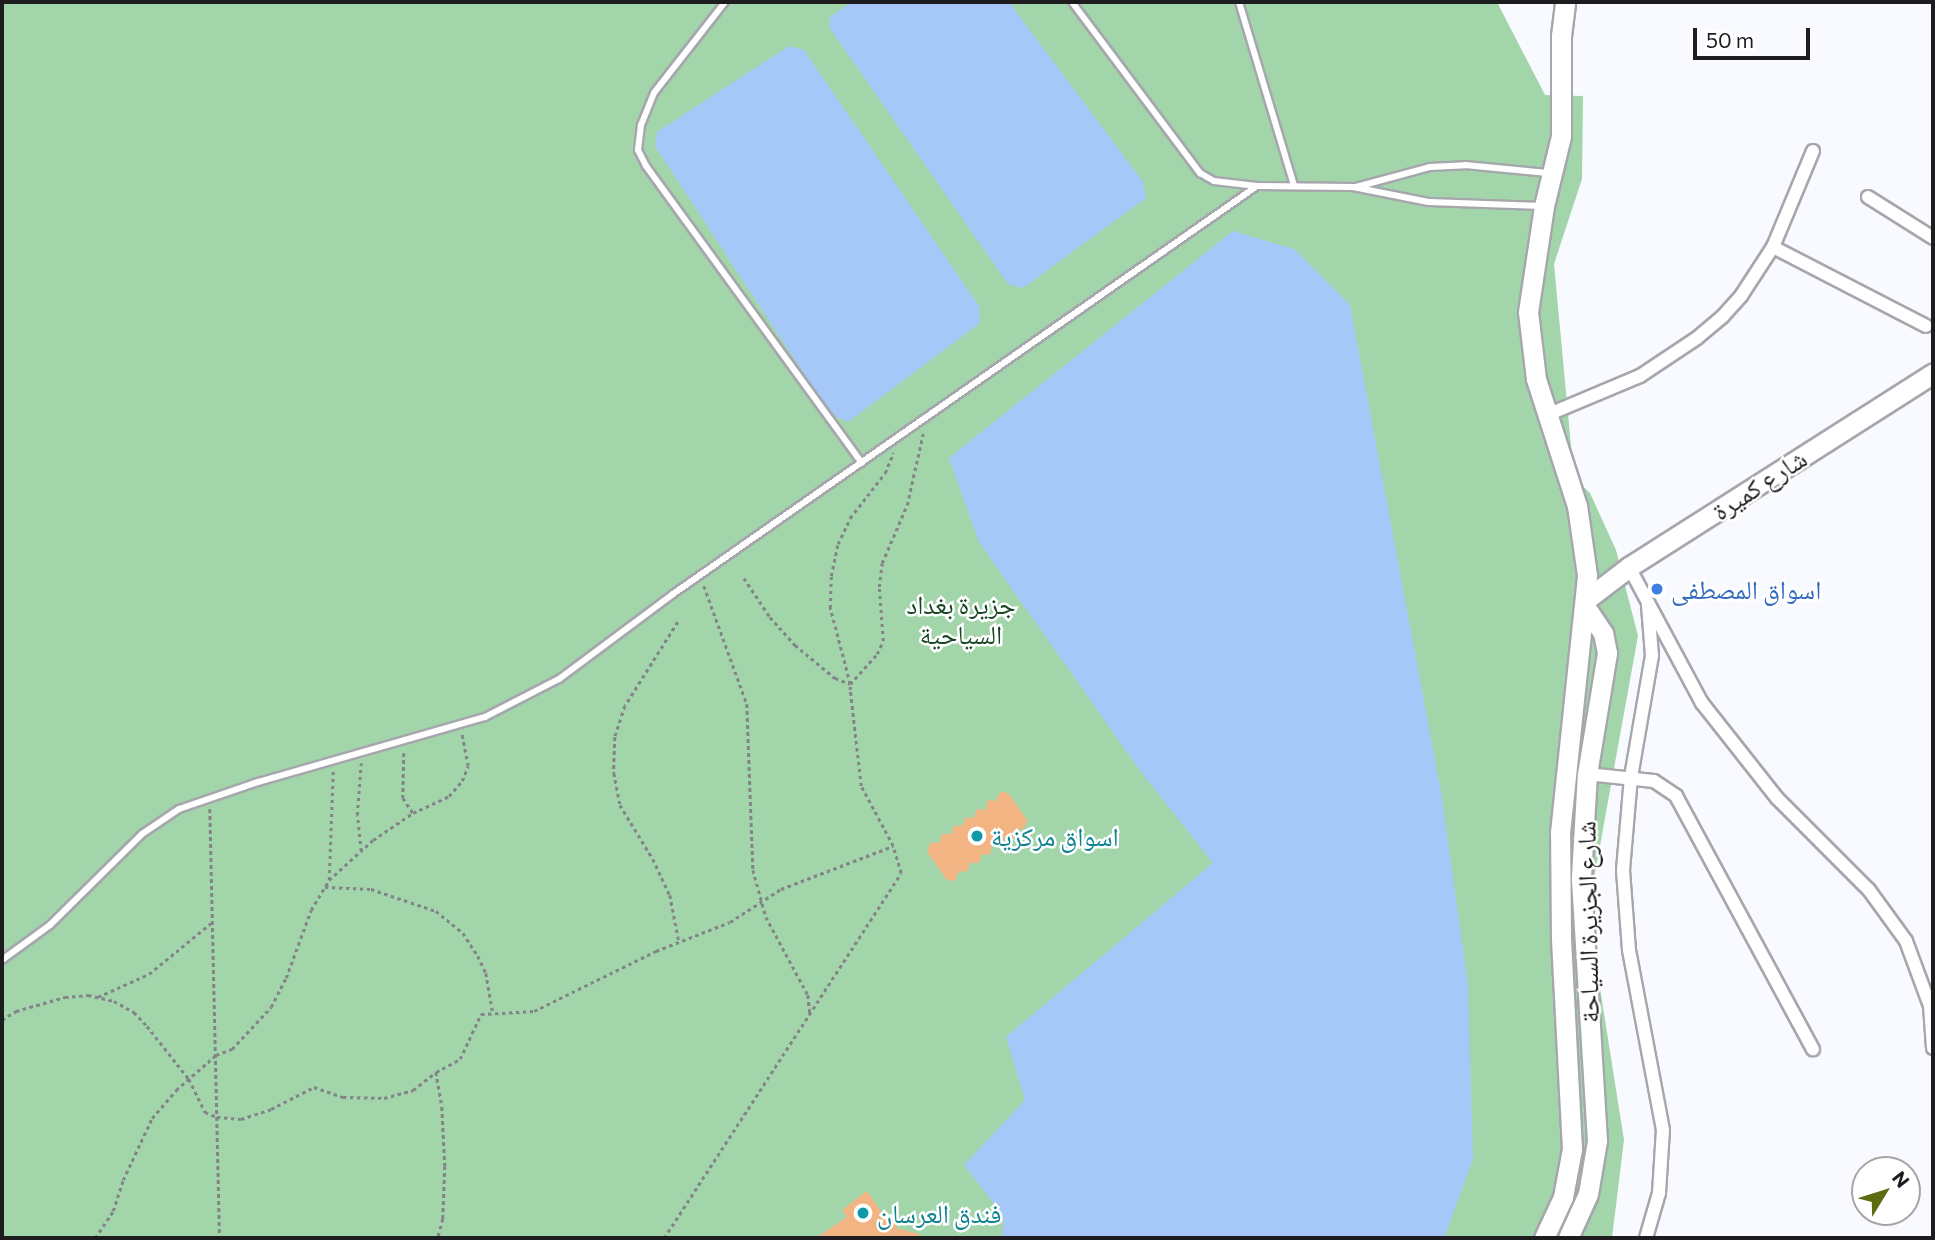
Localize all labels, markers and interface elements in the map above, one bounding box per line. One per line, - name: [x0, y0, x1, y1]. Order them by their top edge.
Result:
- scale bar: [1697, 14, 1814, 58]
- text: 50 m: [1706, 27, 1754, 52]
- street label: شارع كميرة: [1706, 442, 1812, 526]
- place label: اسواق المصطفى: [1671, 573, 1821, 605]
- marker: اسواق المصطفى: [1649, 581, 1665, 597]
- park label: جزيرة بغداد السياحية: [906, 588, 1016, 650]
- place label: اسواق مركزية: [991, 820, 1119, 852]
- street label: شارع الجزيرة السياحة: [1570, 821, 1604, 1023]
- marker: اسواق مركزية: [969, 828, 985, 844]
- north arrow: [1851, 1156, 1921, 1226]
- text: N: [1888, 1166, 1915, 1192]
- place label: فندق العرسان: [877, 1197, 1002, 1229]
- marker: فندق العرسان: [855, 1205, 871, 1221]

